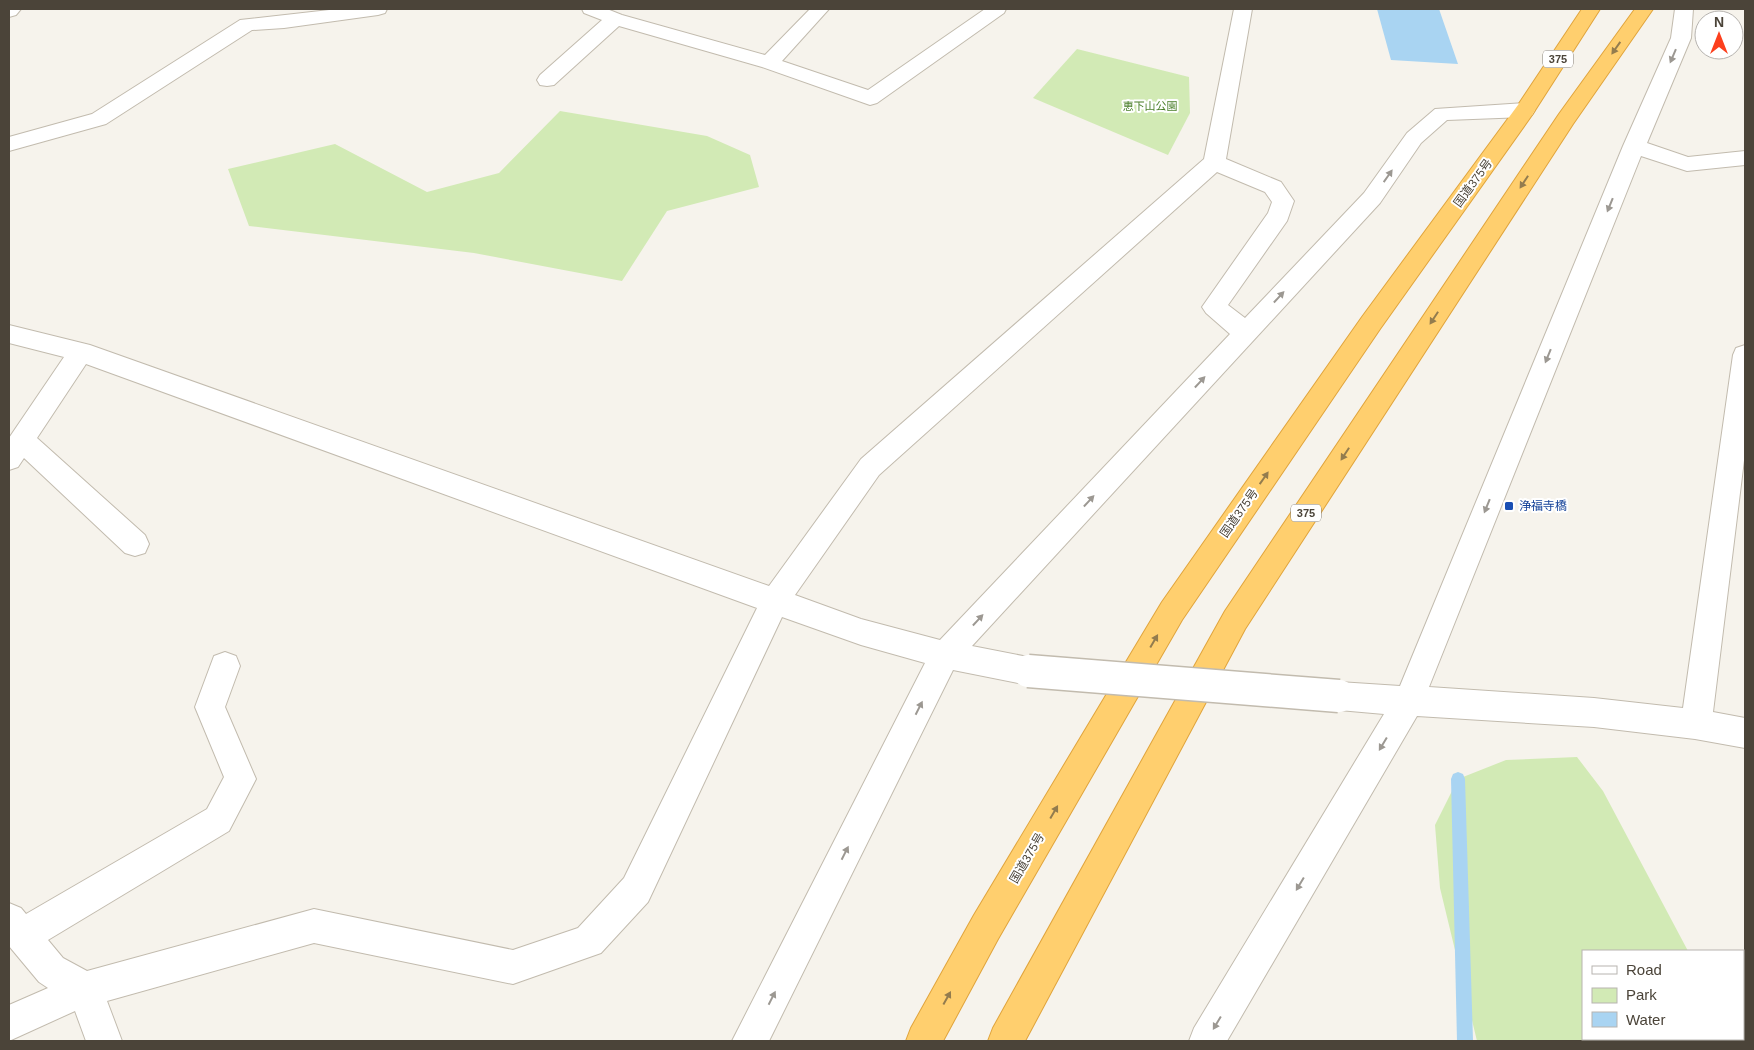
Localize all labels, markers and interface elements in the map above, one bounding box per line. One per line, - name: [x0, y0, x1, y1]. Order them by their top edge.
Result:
- north arrow: [1694, 10, 1744, 60]
- text: N: [1714, 14, 1724, 30]
- one-way arrow: [1611, 42, 1621, 55]
- one-way arrow: [1668, 49, 1676, 63]
- road number: 375: [1543, 51, 1573, 68]
- park label: 恵下山公園: [1123, 100, 1178, 112]
- street label: 国道375号: [1451, 156, 1495, 210]
- one-way arrow: [1383, 169, 1393, 183]
- one-way arrow: [1519, 176, 1529, 189]
- one-way arrow: [1605, 198, 1613, 213]
- one-way arrow: [1274, 291, 1285, 303]
- one-way arrow: [1430, 311, 1439, 325]
- one-way arrow: [1544, 349, 1552, 363]
- one-way arrow: [1194, 376, 1206, 388]
- one-way arrow: [1340, 447, 1350, 460]
- one-way arrow: [1259, 471, 1269, 484]
- street label: 国道375号: [1217, 486, 1261, 540]
- one-way arrow: [1083, 495, 1095, 507]
- one-way arrow: [1483, 499, 1490, 514]
- place label: 浄福寺橋: [1519, 499, 1567, 513]
- marker: 浄福寺橋: [1503, 500, 1515, 512]
- road number: 375: [1291, 504, 1321, 522]
- one-way arrow: [972, 614, 984, 626]
- one-way arrow: [1149, 635, 1158, 648]
- one-way arrow: [915, 700, 923, 715]
- one-way arrow: [1378, 737, 1387, 750]
- one-way arrow: [1049, 805, 1058, 818]
- street label: 国道375号: [1007, 830, 1047, 886]
- one-way arrow: [841, 845, 849, 860]
- one-way arrow: [1296, 877, 1305, 890]
- legend: [1582, 950, 1744, 1040]
- text: Road: [1626, 961, 1662, 978]
- text: Park: [1626, 986, 1657, 1003]
- one-way arrow: [768, 991, 776, 1005]
- one-way arrow: [943, 991, 951, 1006]
- text: Water: [1626, 1011, 1665, 1028]
- one-way arrow: [1213, 1017, 1222, 1030]

